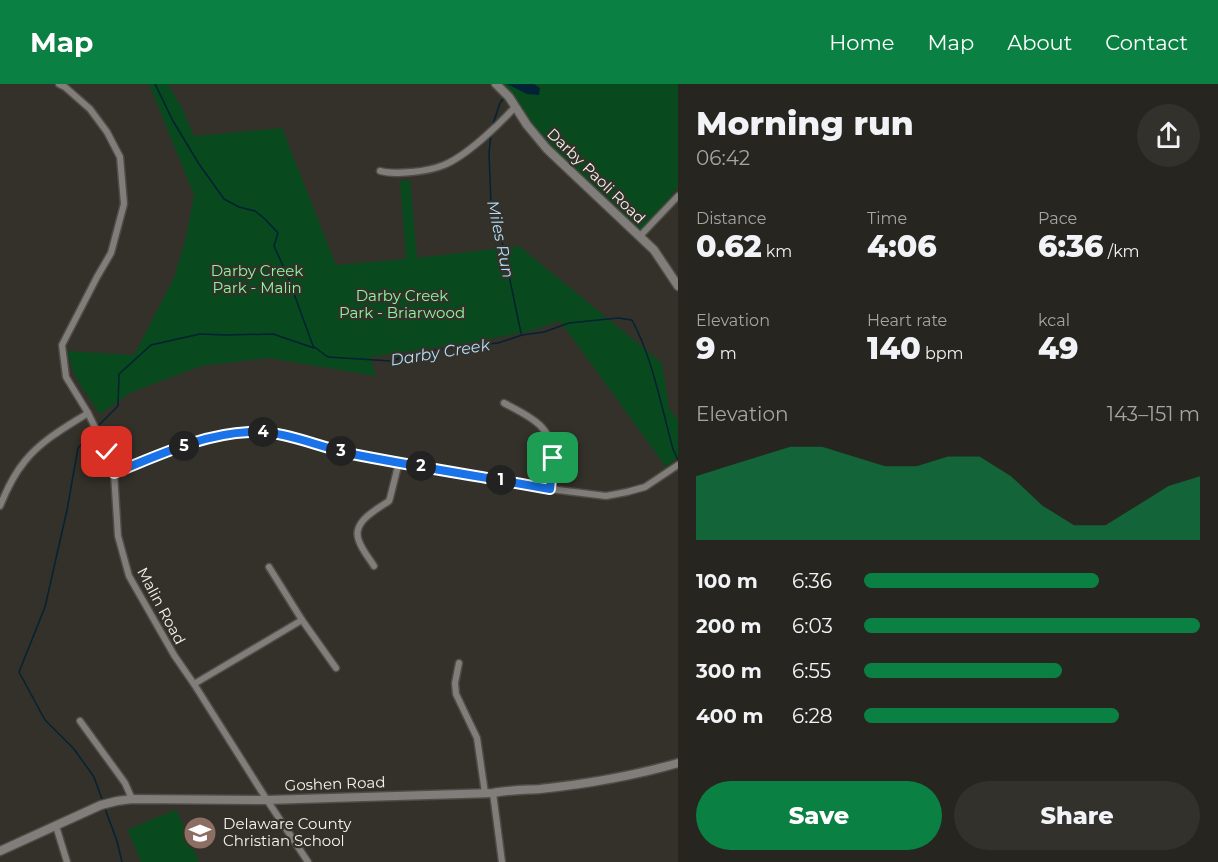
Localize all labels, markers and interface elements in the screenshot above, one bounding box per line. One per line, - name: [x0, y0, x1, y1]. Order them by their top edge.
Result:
- text: Map: [30, 25, 93, 59]
- text: Home: [829, 30, 894, 55]
- text: Map: [927, 30, 974, 55]
- text: About: [1007, 30, 1072, 55]
- text: Contact: [1105, 30, 1188, 55]
- text: Morning run: [696, 103, 914, 143]
- button: share: [1137, 104, 1200, 167]
- street label: Darby Paoli Road: [543, 124, 649, 227]
- text: 06:42: [696, 146, 750, 170]
- water label: Miles Run: [483, 199, 518, 280]
- text: Distance: [696, 209, 766, 228]
- text: Time: [867, 209, 907, 228]
- text: Pace: [1038, 209, 1077, 228]
- text: 0.62: [696, 228, 762, 265]
- text: 4:06: [867, 228, 937, 265]
- text: 6:36: [1038, 228, 1104, 265]
- text: km: [762, 242, 792, 261]
- text: /km: [1104, 242, 1140, 261]
- park label: Darby Creek Park - Malin: [211, 261, 303, 297]
- park label: Darby Creek Park - Briarwood: [339, 286, 465, 322]
- text: Elevation: [696, 311, 770, 330]
- text: Heart rate: [867, 311, 947, 330]
- text: kcal: [1038, 311, 1070, 330]
- text: 9: [696, 330, 715, 367]
- text: 140: [867, 330, 921, 367]
- text: 49: [1038, 330, 1078, 367]
- water label: Darby Creek: [389, 335, 493, 370]
- text: m: [715, 344, 737, 363]
- text: bpm: [921, 344, 964, 363]
- text: Elevation: [696, 402, 788, 426]
- text: 143–151 m: [1107, 402, 1200, 426]
- pin: 4: [248, 417, 278, 447]
- text: 4: [257, 422, 269, 441]
- pin: [81, 426, 132, 477]
- pin: 5: [169, 431, 199, 461]
- pin: [527, 432, 578, 483]
- icon: check: [90, 435, 123, 468]
- text: 5: [179, 436, 189, 455]
- pin: 3: [326, 436, 356, 466]
- text: 3: [336, 441, 346, 460]
- icon: arrive: [536, 441, 569, 474]
- pin: 2: [406, 451, 436, 481]
- text: 2: [416, 456, 426, 475]
- pin: 1: [486, 465, 516, 495]
- text: 1: [498, 470, 504, 489]
- street label: Malin Road: [133, 564, 190, 648]
- text: 100 m: [696, 569, 758, 593]
- text: 6:36: [792, 569, 832, 593]
- text: 200 m: [696, 614, 762, 638]
- text: 6:03: [792, 614, 833, 638]
- text: 300 m: [696, 659, 762, 683]
- text: 6:55: [792, 659, 831, 683]
- text: 400 m: [696, 704, 764, 728]
- text: 6:28: [792, 704, 833, 728]
- street label: Goshen Road: [284, 772, 386, 795]
- button: Save: [696, 781, 942, 850]
- button: Share: [954, 781, 1200, 850]
- place label: Delaware County Christian School: [223, 814, 352, 850]
- school or university icon: Delaware County Christian School: [182, 815, 218, 851]

